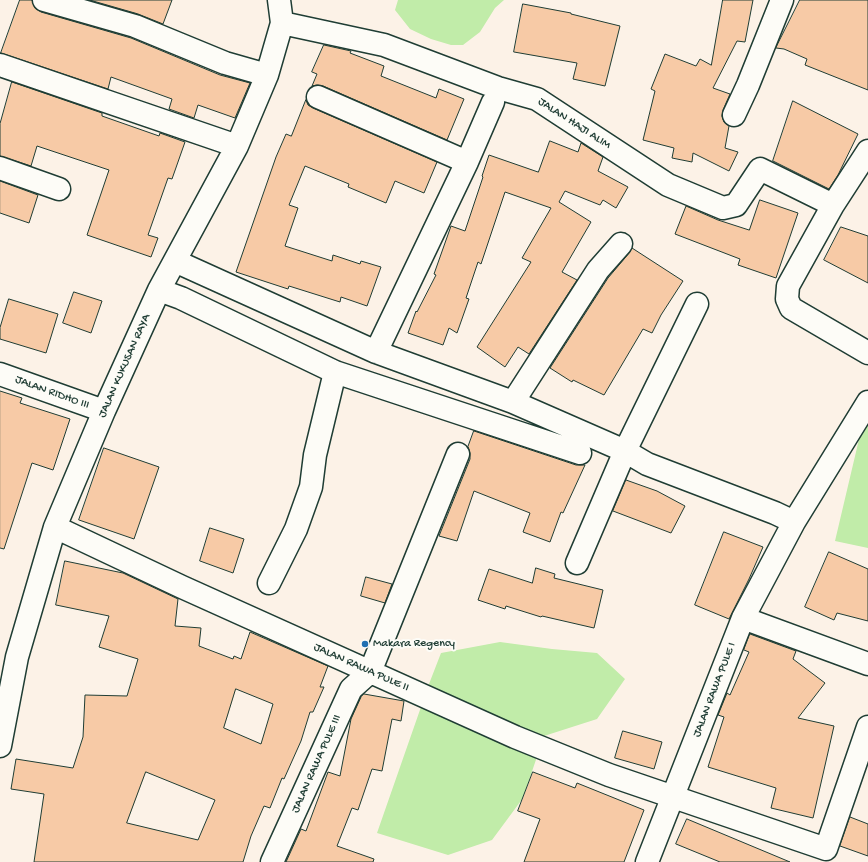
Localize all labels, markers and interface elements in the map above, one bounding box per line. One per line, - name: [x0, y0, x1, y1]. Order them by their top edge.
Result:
- street label: JALAN HAJI ALIM: [535, 95, 613, 153]
- street label: JALAN KUKUSAN RAYA: [96, 312, 154, 420]
- street label: JALAN RIDHO III: [13, 373, 91, 413]
- place label: Makara Regency: [373, 637, 455, 651]
- marker: Makara Regency: [360, 639, 370, 649]
- street label: JALAN RAWA PULE II: [311, 640, 411, 696]
- street label: JALAN RAWA PULE I: [690, 641, 740, 739]
- street label: JALAN RAWA PULE III: [289, 713, 345, 815]

